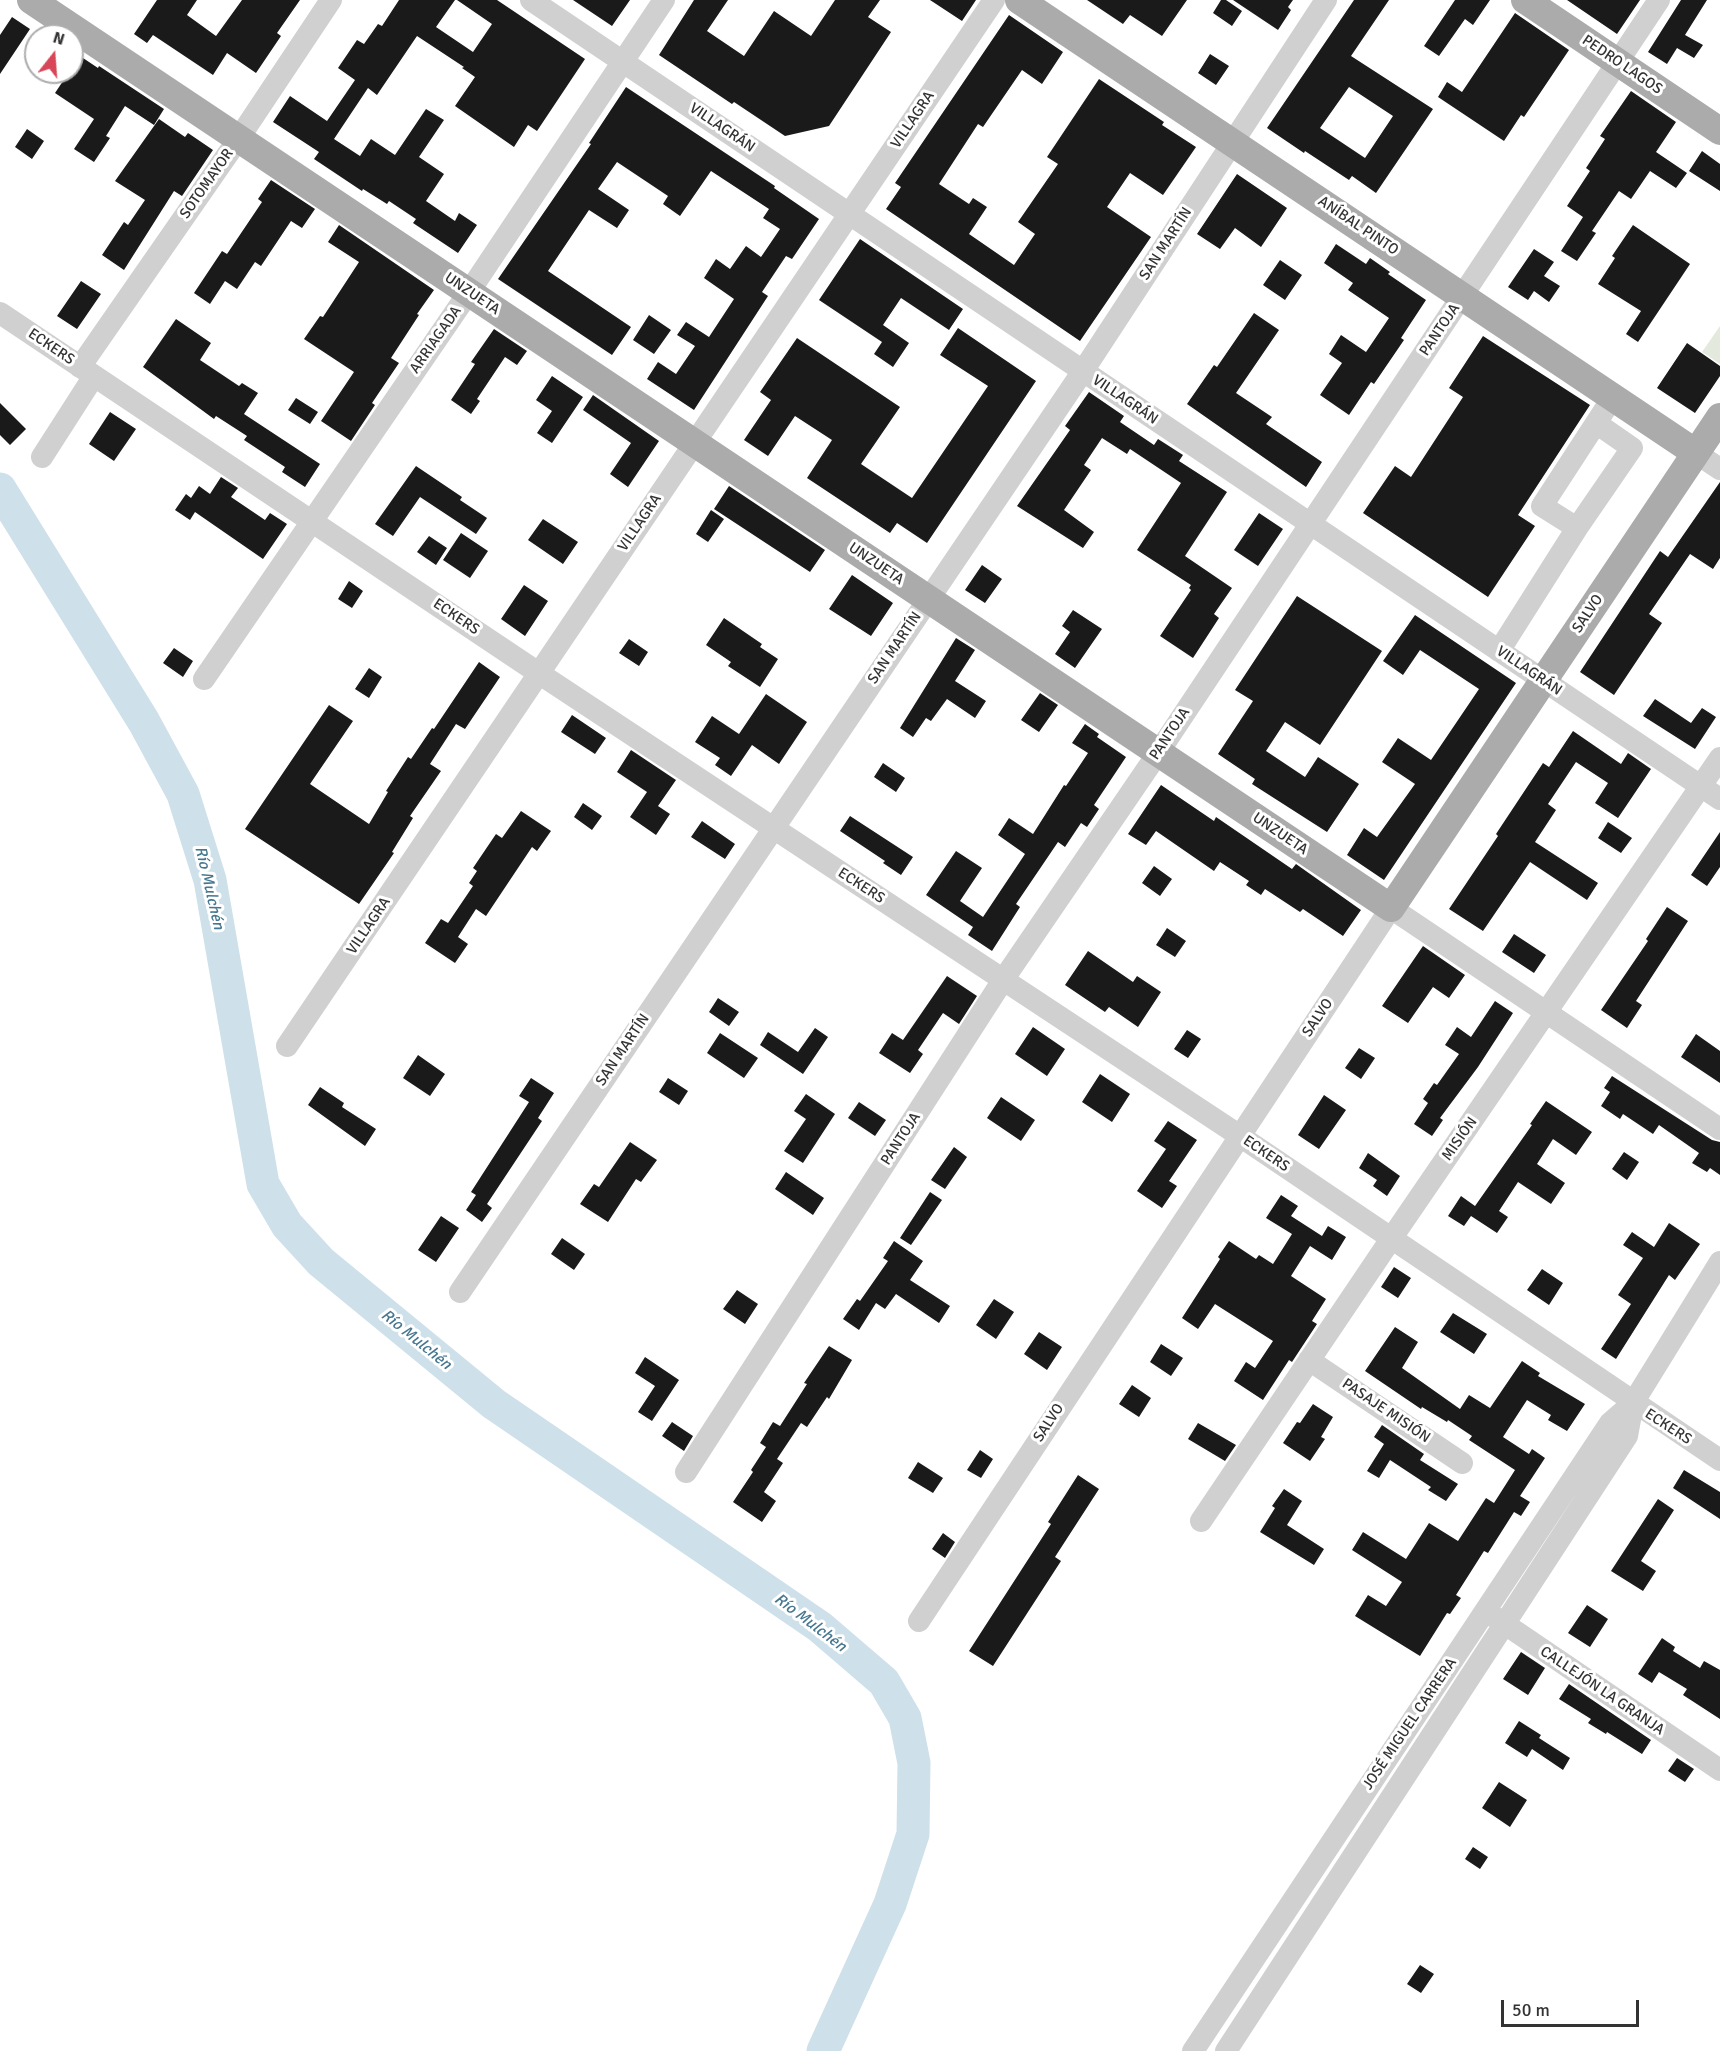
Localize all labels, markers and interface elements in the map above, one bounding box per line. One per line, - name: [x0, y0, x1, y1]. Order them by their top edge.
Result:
- north arrow: [24, 24, 84, 84]
- text: N: [50, 28, 67, 50]
- street label: PEDRO LAGOS: [1578, 31, 1666, 99]
- street label: VILLAGRA: [887, 88, 939, 152]
- street label: VILLAGRÁN: [686, 99, 758, 157]
- street label: SOTOMAYOR: [176, 146, 238, 222]
- street label: ANÍBAL PINTO: [1314, 193, 1402, 259]
- street label: SAN MARTÍN: [1136, 204, 1196, 284]
- street label: UNZUETA: [441, 269, 503, 319]
- street label: PANTOJA: [1416, 300, 1464, 360]
- street label: ARRIAGADA: [406, 303, 466, 377]
- street label: ECKERS: [24, 325, 78, 369]
- street label: VILLAGRÁN: [1089, 371, 1161, 429]
- street label: VILLAGRA: [614, 491, 666, 555]
- street label: UNZUETA: [845, 539, 907, 589]
- street label: SALVO: [1569, 591, 1607, 637]
- street label: ECKERS: [429, 595, 483, 639]
- street label: SAN MARTÍN: [864, 609, 926, 687]
- street label: VILLAGRÁN: [1493, 642, 1565, 700]
- street label: PANTOJA: [1146, 704, 1194, 764]
- street label: UNZUETA: [1249, 809, 1311, 859]
- water label: Río Mulchén: [190, 844, 228, 932]
- street label: ECKERS: [834, 864, 888, 908]
- street label: VILLAGRA: [343, 894, 395, 958]
- street label: SALVO: [1299, 995, 1337, 1041]
- street label: SAN MARTÍN: [592, 1011, 654, 1089]
- street label: PANTOJA: [877, 1109, 925, 1169]
- street label: MISIÓN: [1438, 1114, 1482, 1164]
- street label: ECKERS: [1239, 1132, 1293, 1176]
- water label: Río Mulchén: [377, 1306, 455, 1374]
- street label: PASAJE MISIÓN: [1339, 1375, 1433, 1447]
- street label: SALVO: [1030, 1400, 1068, 1446]
- street label: ECKERS: [1641, 1405, 1695, 1449]
- water label: Río Mulchén: [770, 1590, 850, 1656]
- street label: CALLEJÓN LA GRANJA: [1537, 1643, 1667, 1739]
- street label: JOSÉ MIGUEL CARRERA: [1359, 1655, 1461, 1793]
- scale bar: [1504, 1988, 1642, 2026]
- text: 50 m: [1512, 1999, 1550, 2021]

